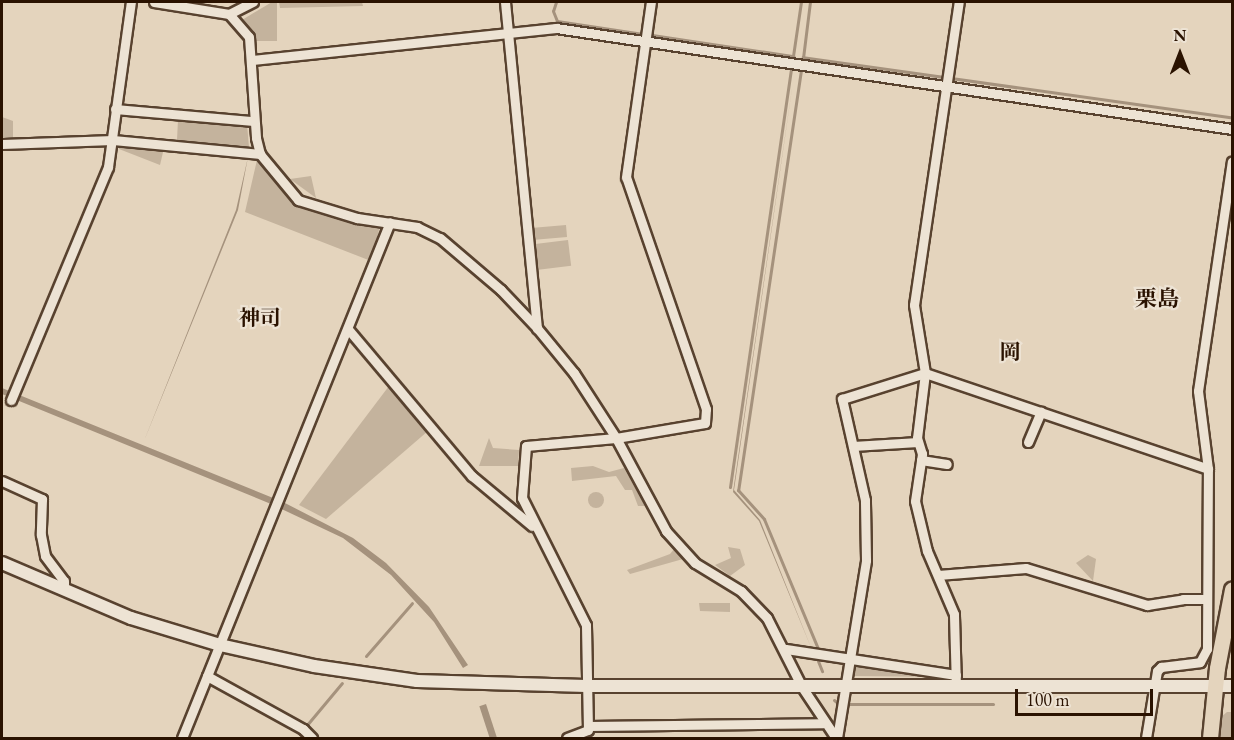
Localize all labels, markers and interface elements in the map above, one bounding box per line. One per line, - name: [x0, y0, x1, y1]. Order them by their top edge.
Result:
- north arrow: [1150, 24, 1210, 84]
- text: N: [1174, 25, 1186, 46]
- district label: 栗島: [1135, 286, 1179, 312]
- district label: 神司: [239, 305, 281, 331]
- district label: 岡: [1000, 339, 1020, 365]
- scale bar: [1018, 677, 1156, 715]
- text: 100 m: [1026, 688, 1070, 711]

